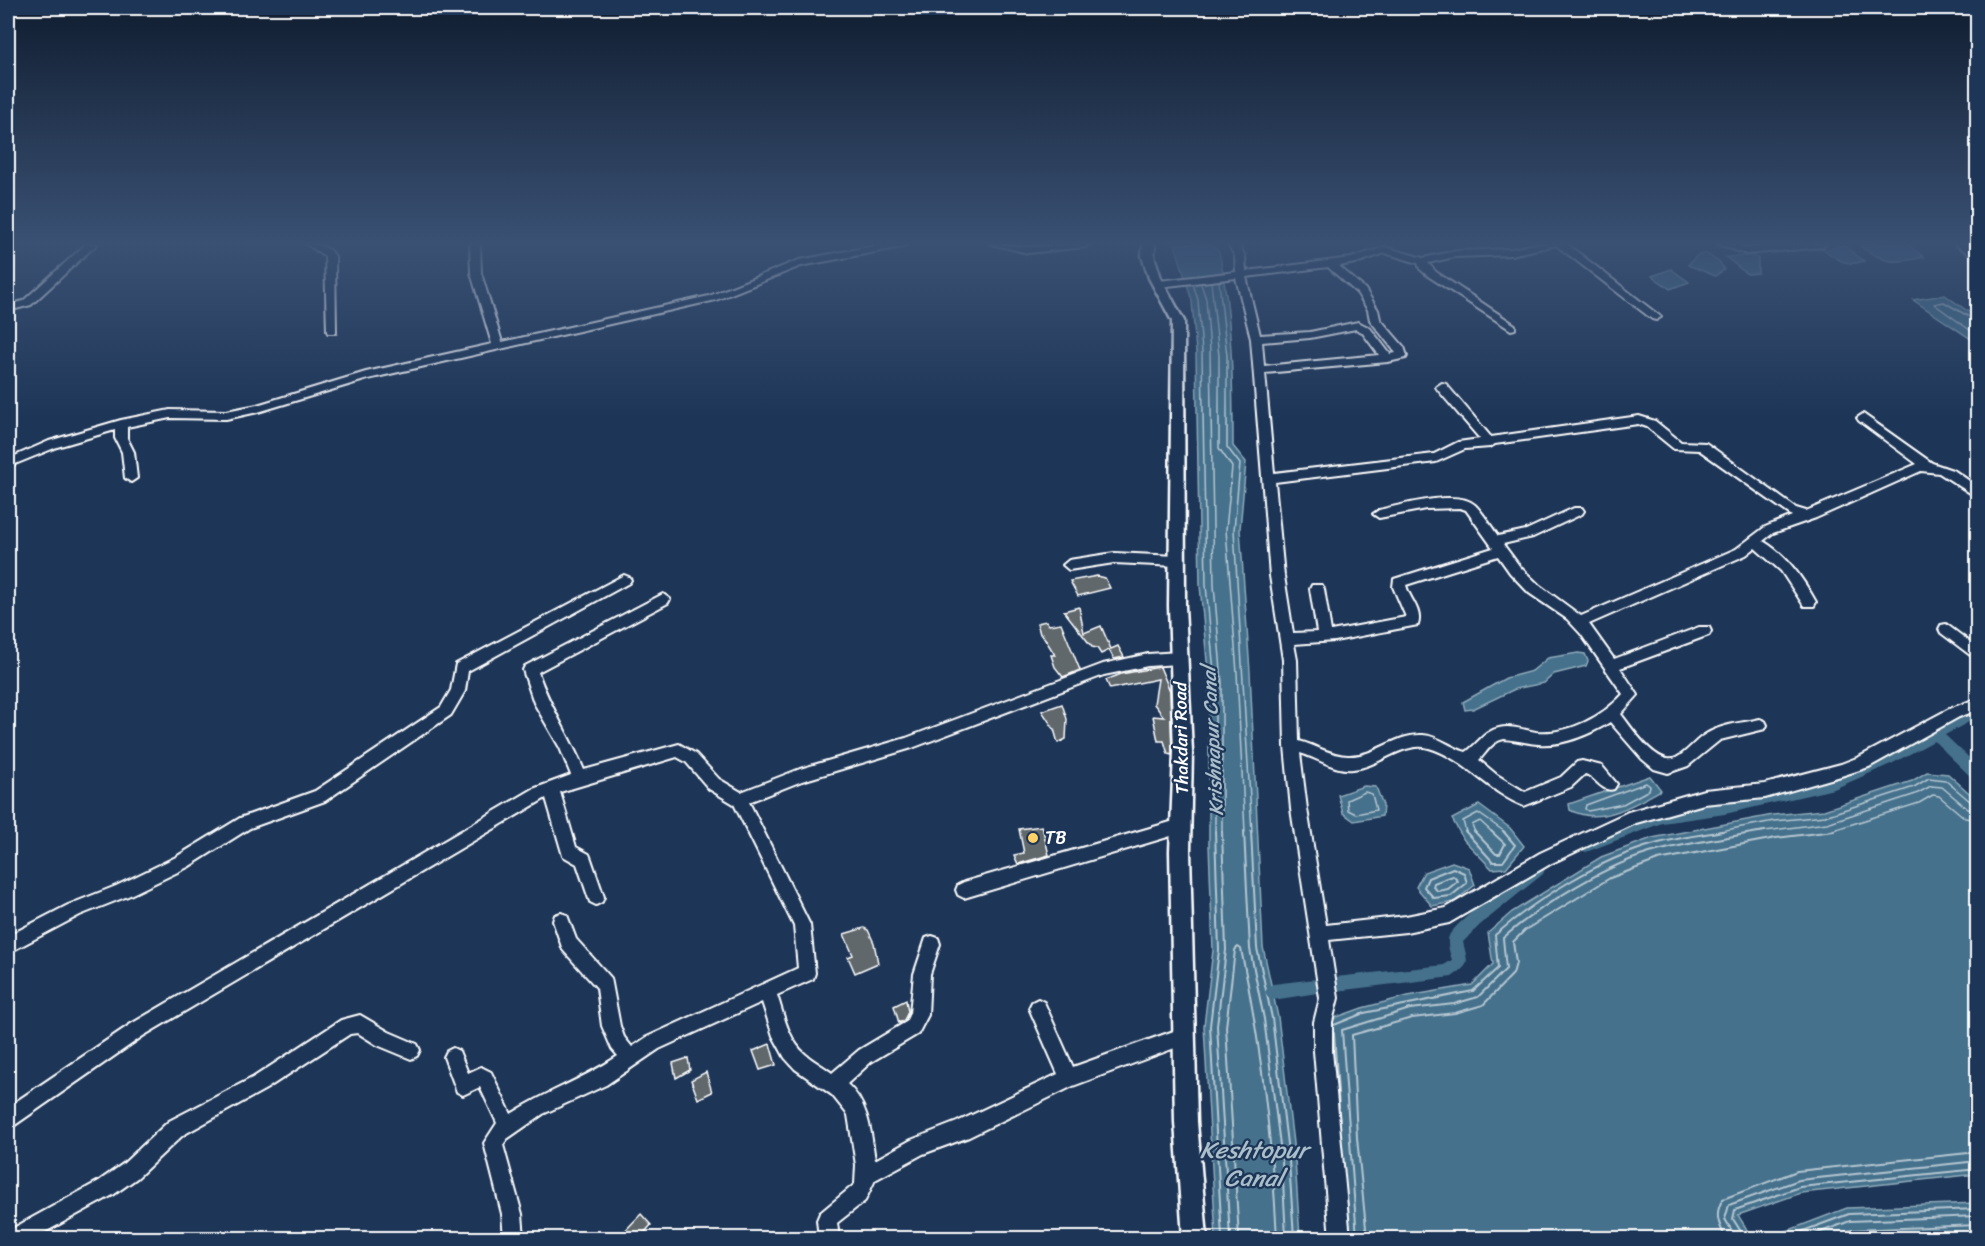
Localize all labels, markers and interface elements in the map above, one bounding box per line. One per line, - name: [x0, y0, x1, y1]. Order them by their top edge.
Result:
- water label: Krishnapur Canal: [1191, 661, 1234, 817]
- street label: Thakdari Road: [1164, 680, 1198, 794]
- place label: TB: [1045, 822, 1067, 854]
- marker: TB: [1026, 831, 1040, 845]
- water label: Keshtopur Canal: [1200, 1129, 1312, 1199]

